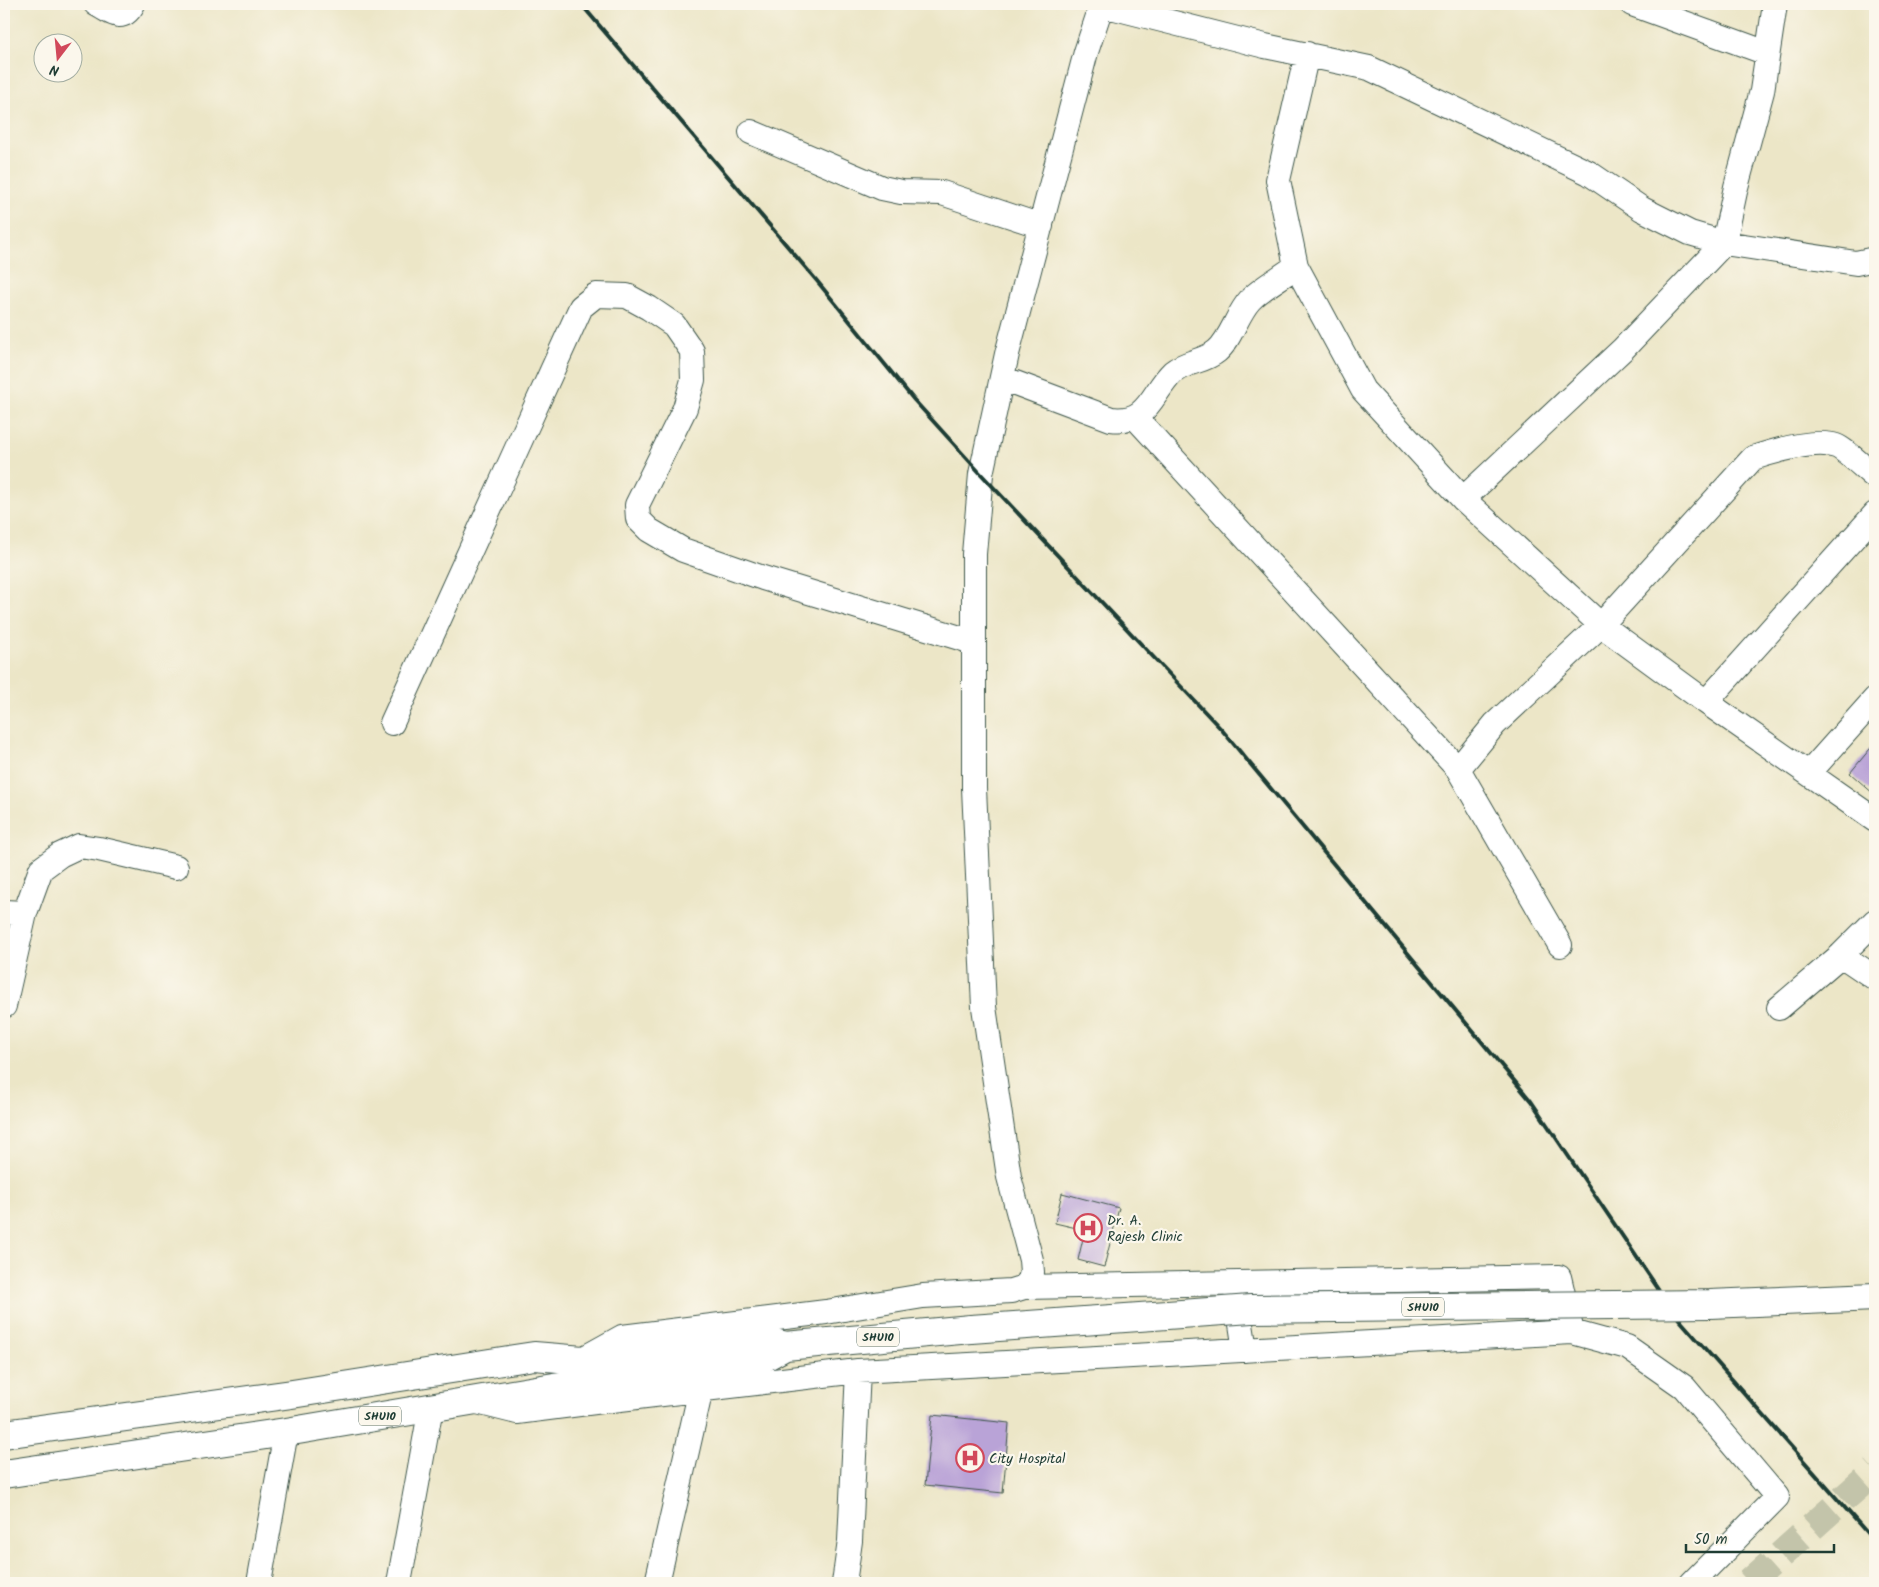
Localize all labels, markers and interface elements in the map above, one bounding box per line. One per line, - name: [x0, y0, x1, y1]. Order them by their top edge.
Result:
- north arrow: [32, 32, 82, 82]
- text: N: [47, 58, 62, 81]
- place label: Dr. A. Rajesh Clinic: [1107, 1210, 1183, 1248]
- hospital icon: Dr. A. Rajesh Clinic: [1073, 1213, 1103, 1243]
- road number: SHU10: [1402, 1298, 1444, 1316]
- road number: SHU10: [857, 1328, 899, 1346]
- road number: SHU10: [359, 1406, 401, 1425]
- hospital icon: City Hospital: [955, 1443, 985, 1473]
- place label: City Hospital: [989, 1448, 1066, 1470]
- scale bar: [1686, 1522, 1834, 1554]
- text: 50 m: [1694, 1528, 1728, 1552]

